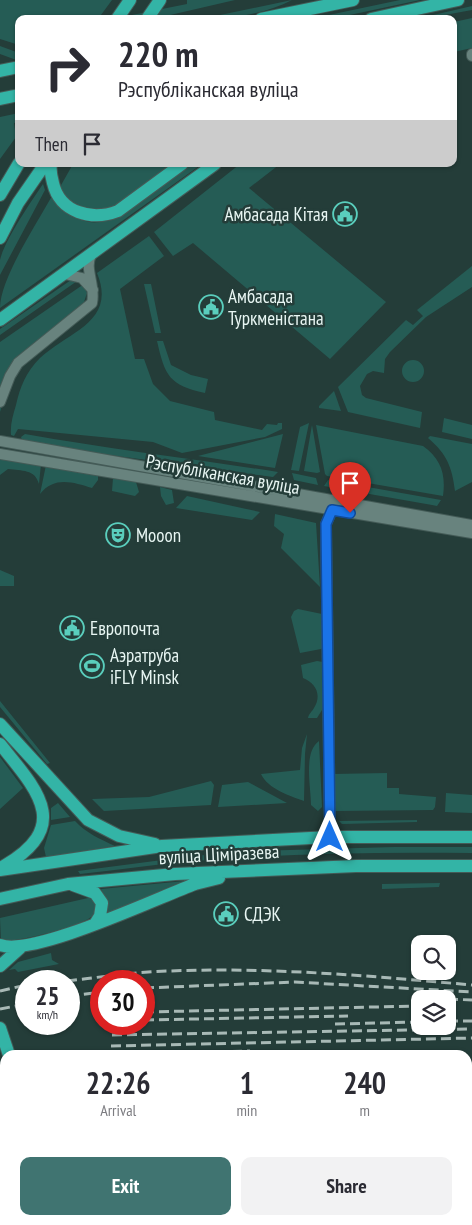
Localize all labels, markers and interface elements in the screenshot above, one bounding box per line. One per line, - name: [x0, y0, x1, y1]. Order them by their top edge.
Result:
- text: 220 m: [118, 31, 199, 77]
- icon: right: [35, 35, 100, 100]
- text: Рэспубліканская вуліца: [118, 75, 299, 103]
- icon: arrive: [78, 130, 106, 158]
- text: Then: [35, 132, 68, 156]
- public building icon: Амбасада Кітая: [332, 201, 358, 227]
- place label: Амбасада Кітая: [224, 202, 328, 226]
- place label: Амбасада Туркменістана: [228, 284, 324, 330]
- public building icon: Амбасада Туркменістана: [198, 294, 224, 320]
- street label: Рэспубліканская вуліца: [144, 449, 302, 499]
- pin: [329, 462, 371, 513]
- icon: arrive: [336, 469, 364, 497]
- theatre icon: Mooon: [105, 522, 131, 548]
- place label: Mooon: [136, 523, 181, 547]
- public building icon: Европочта: [59, 615, 85, 641]
- place label: Европочта: [90, 616, 160, 640]
- place label: Аэратруба iFLY Minsk: [110, 643, 179, 689]
- sports icon: Аэратруба iFLY Minsk: [79, 653, 105, 679]
- position arrow: [303, 810, 355, 862]
- street label: вуліца Ціміразева: [158, 839, 280, 869]
- public building icon: СДЭК: [213, 901, 239, 927]
- place label: СДЭК: [244, 902, 281, 926]
- map controls: [411, 935, 456, 1035]
- button: search: [411, 935, 456, 980]
- speed limit sign: 30: [90, 970, 155, 1035]
- text: 25: [36, 980, 59, 1012]
- button: layers: [411, 990, 456, 1035]
- text: km/h: [37, 1007, 58, 1022]
- text: 22:26: [86, 1063, 151, 1102]
- text: 1: [240, 1063, 254, 1102]
- text: 240: [343, 1063, 386, 1102]
- text: Arrival: [100, 1100, 136, 1120]
- text: min: [236, 1100, 257, 1120]
- text: m: [359, 1100, 370, 1120]
- button: Exit: [20, 1157, 231, 1215]
- button: Share: [241, 1157, 452, 1215]

